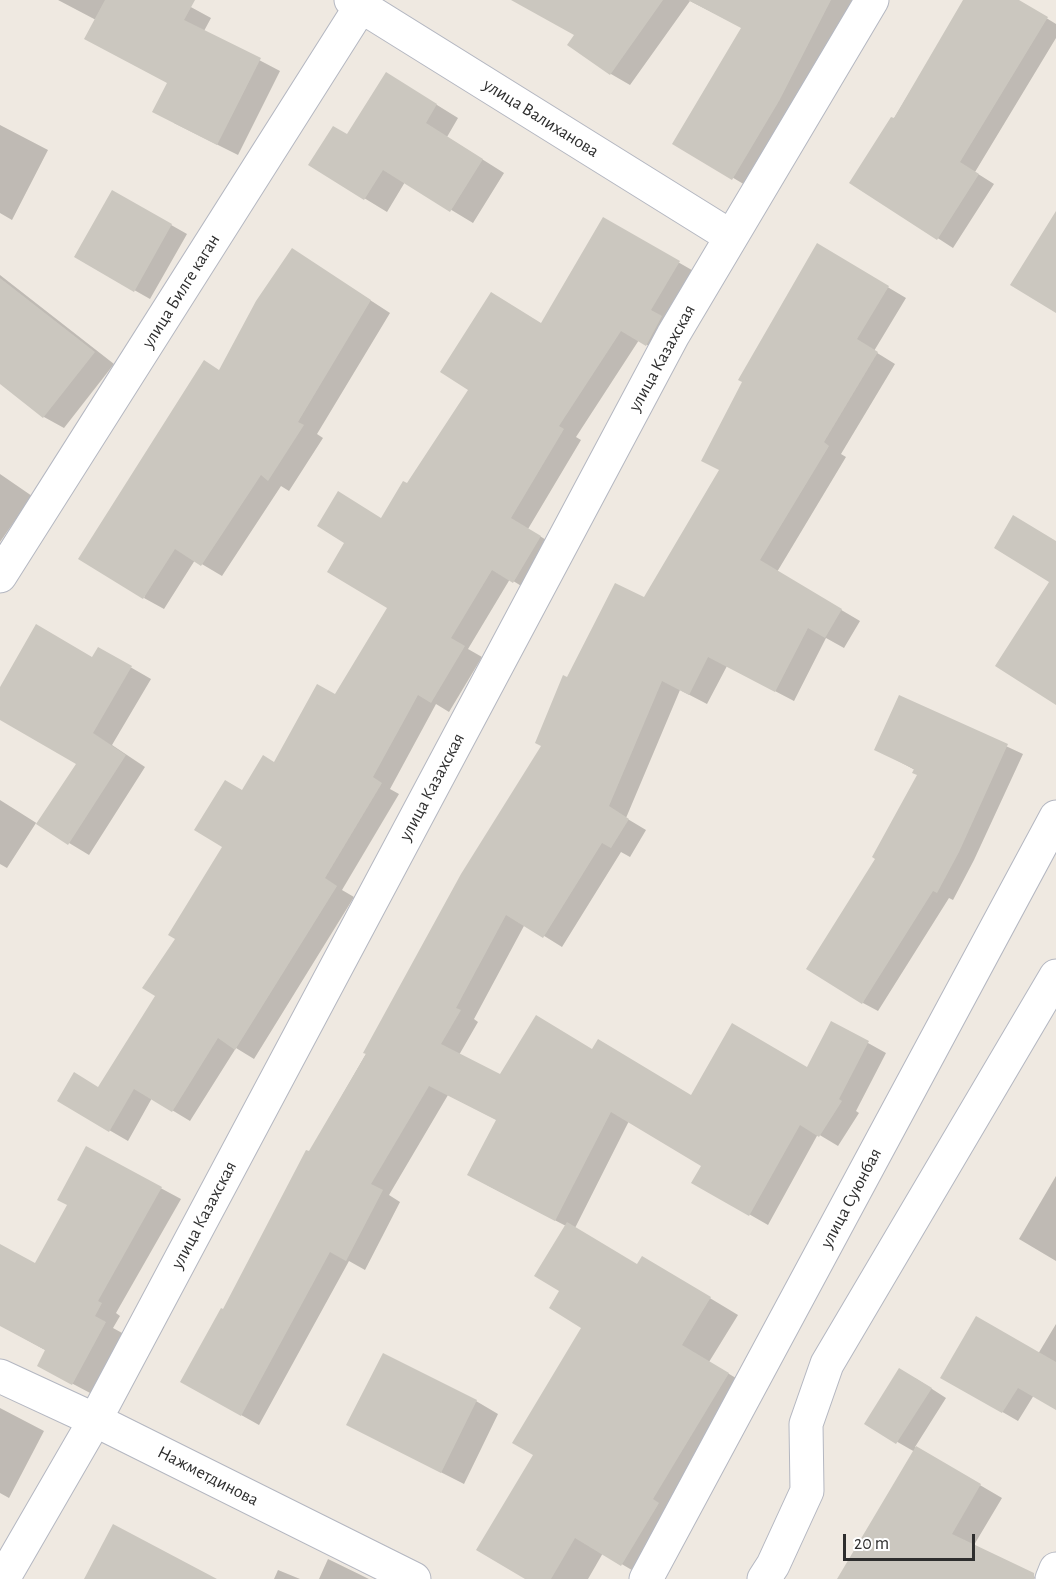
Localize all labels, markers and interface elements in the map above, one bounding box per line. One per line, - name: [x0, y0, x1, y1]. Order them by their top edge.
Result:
- street label: улица Валиханова: [479, 74, 603, 162]
- street label: улица Билге каган: [137, 230, 225, 352]
- street label: улица Казахская: [624, 301, 700, 415]
- street label: улица Казахская: [395, 729, 469, 845]
- street label: улица Суюнбая: [816, 1144, 886, 1252]
- street label: улица Казахская: [167, 1157, 241, 1273]
- street label: Нажметдинова: [154, 1441, 262, 1511]
- scale bar: [846, 1522, 978, 1560]
- text: 20 m: [854, 1535, 889, 1553]

